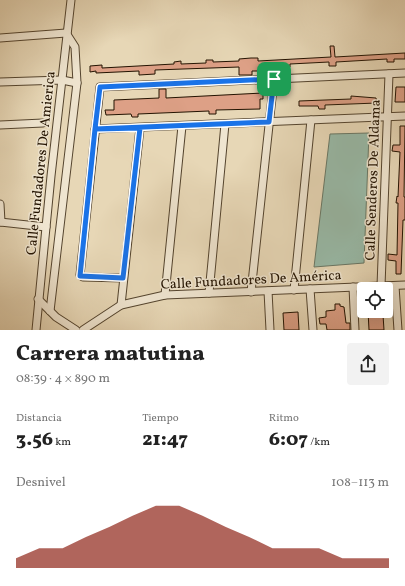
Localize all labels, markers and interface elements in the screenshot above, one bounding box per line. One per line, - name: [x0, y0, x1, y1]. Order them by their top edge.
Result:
- pin: [257, 62, 291, 96]
- icon: arrive: [263, 68, 285, 90]
- street label: Calle Fundadores De Amierica: [22, 70, 61, 256]
- street label: Calle Senderos De Aldama: [361, 99, 386, 261]
- street label: Calle Fundadores De América: [160, 266, 342, 295]
- map controls: [357, 282, 393, 318]
- button: locate: [357, 282, 393, 318]
- text: Carrera matutina: [16, 339, 205, 370]
- button: share: [347, 343, 389, 385]
- text: 08:39 · 4 × 890 m: [16, 370, 110, 388]
- text: Distancia: [16, 411, 62, 426]
- text: Tiempo: [142, 411, 179, 426]
- text: Ritmo: [269, 411, 299, 426]
- text: 3.56: [16, 426, 53, 454]
- text: 21:47: [142, 426, 188, 454]
- text: 6:07: [269, 426, 308, 454]
- text: km: [53, 435, 71, 450]
- text: /km: [308, 435, 330, 450]
- text: Desnivel: [16, 474, 66, 492]
- text: 108–113 m: [331, 474, 389, 492]

